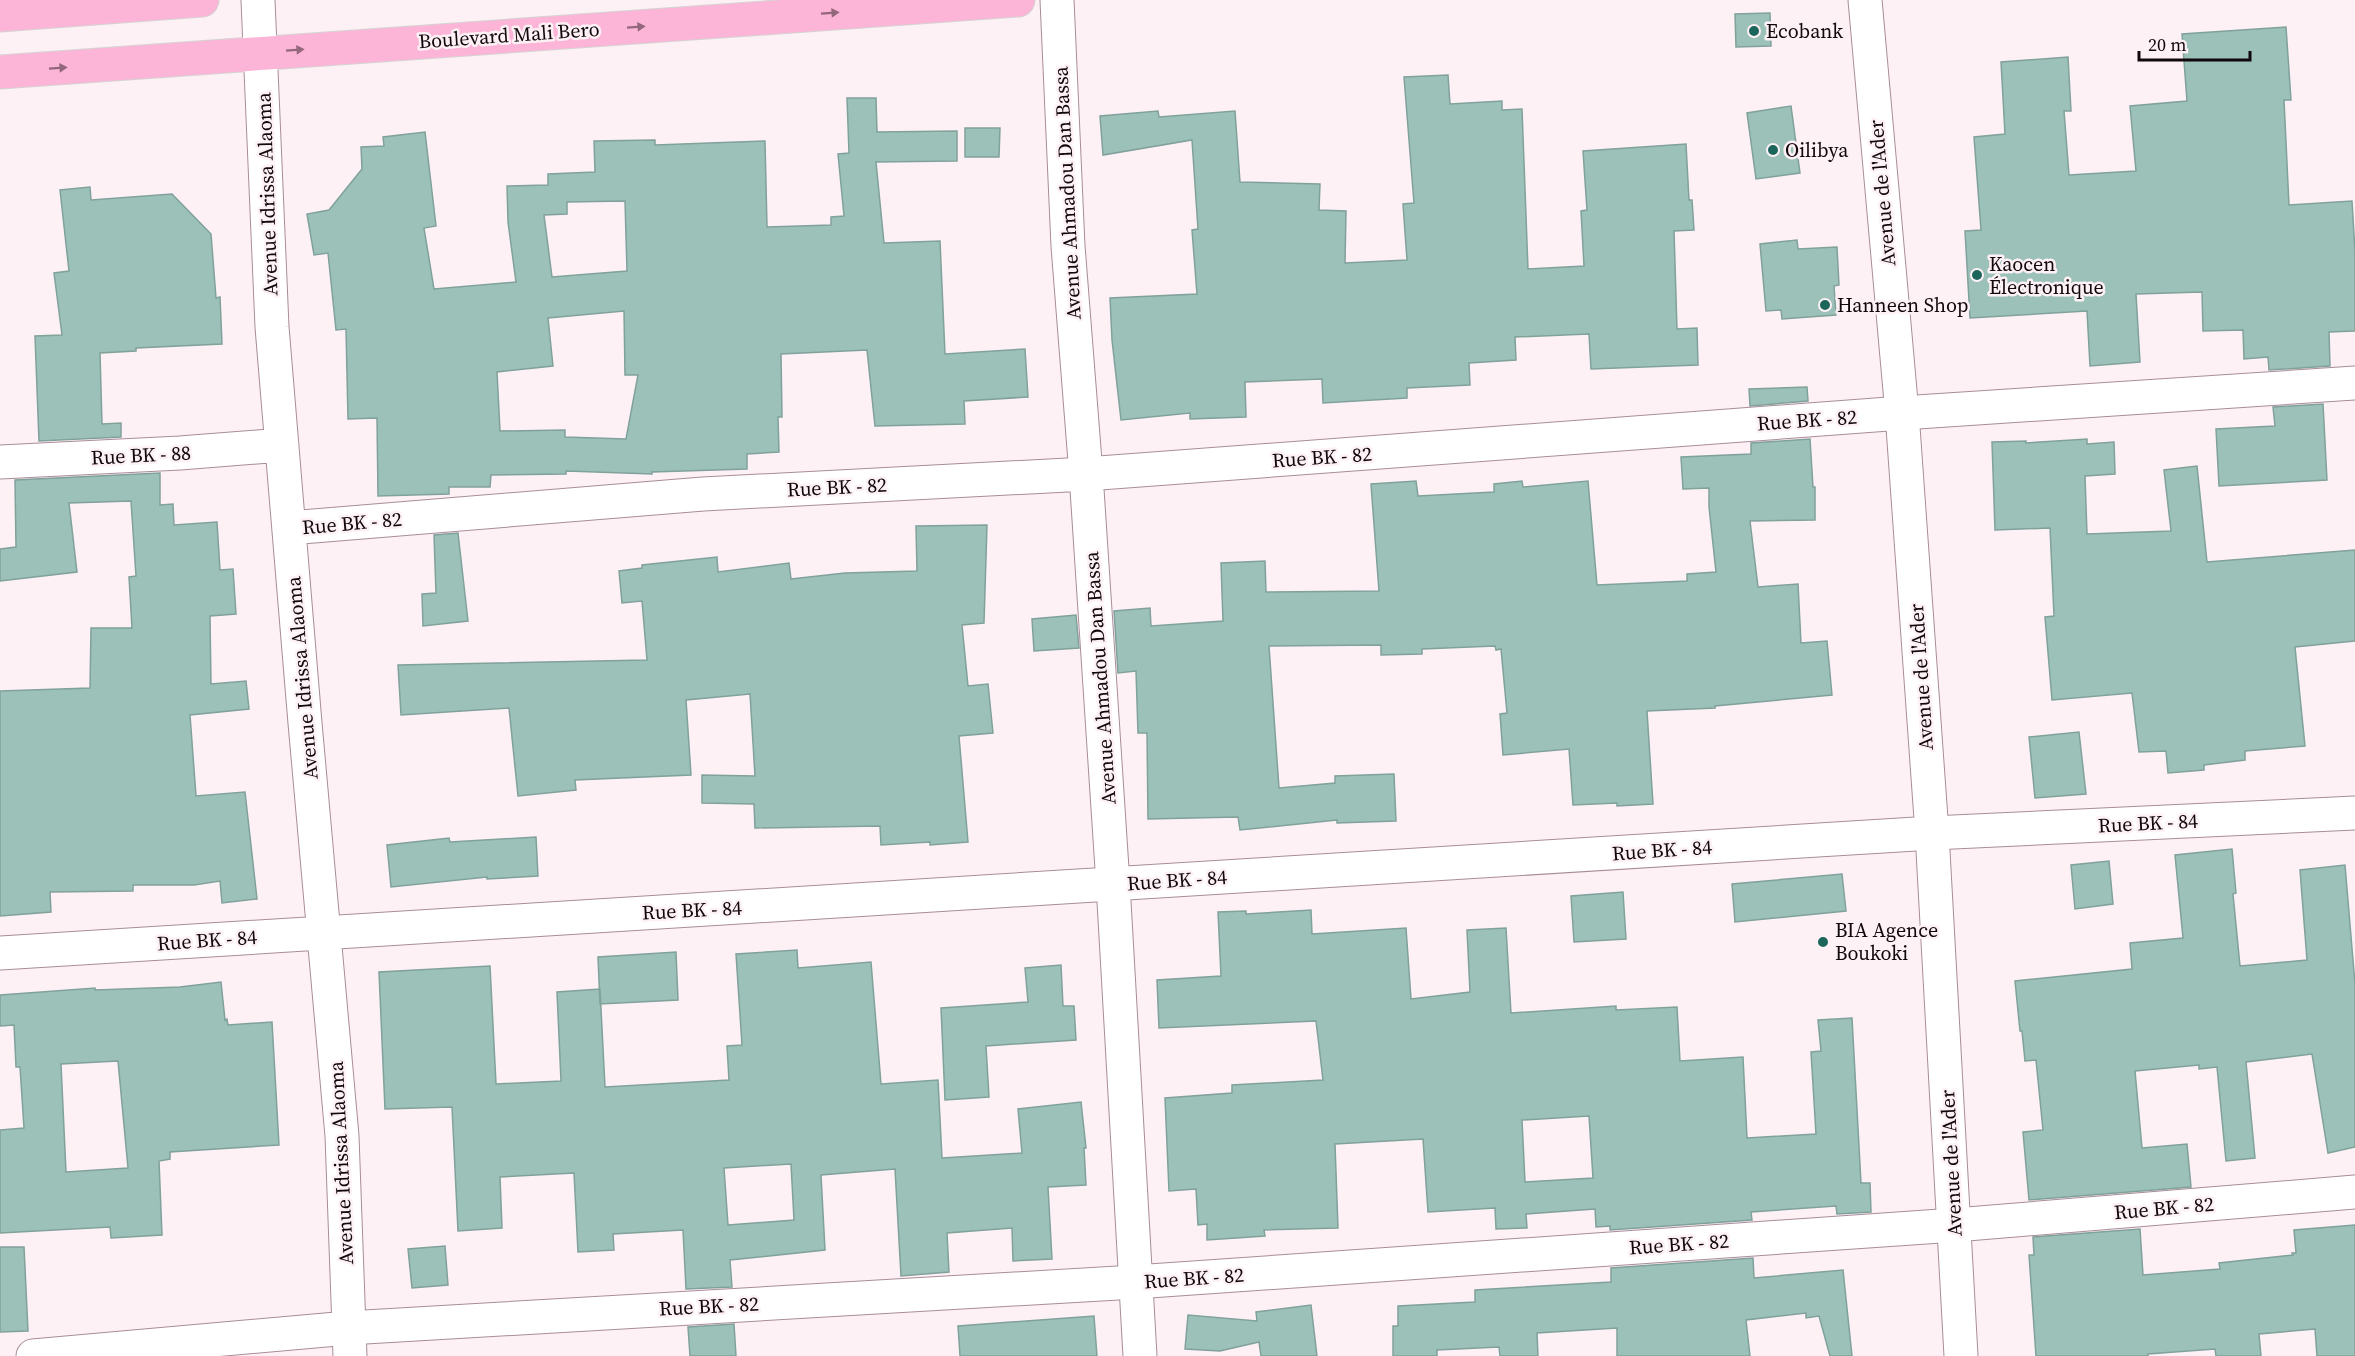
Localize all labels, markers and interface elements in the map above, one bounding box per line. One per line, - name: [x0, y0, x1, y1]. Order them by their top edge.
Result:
- one-way arrow: [821, 8, 840, 18]
- street label: Boulevard Mali Bero: [417, 15, 601, 55]
- place label: Ecobank: [1766, 17, 1843, 45]
- one-way arrow: [626, 22, 645, 31]
- marker: Ecobank: [1747, 24, 1761, 38]
- scale bar: [2139, 24, 2250, 62]
- text: 20 m: [2148, 32, 2186, 57]
- one-way arrow: [285, 46, 304, 55]
- one-way arrow: [49, 63, 68, 73]
- street label: Avenue Ahmadou Dan Bassa: [1046, 65, 1088, 320]
- street label: Avenue Idrissa Alaoma: [249, 91, 285, 296]
- street label: Avenue de l'Ader: [1862, 118, 1902, 267]
- place label: Oilibya: [1785, 136, 1849, 164]
- marker: Oilibya: [1766, 143, 1780, 157]
- place label: Kaocen Électronique: [1989, 250, 2104, 301]
- marker: Kaocen Électronique: [1970, 268, 1984, 282]
- place label: Hanneen Shop: [1837, 291, 1968, 319]
- marker: Hanneen Shop: [1818, 298, 1832, 312]
- street label: Rue BK - 82: [1756, 403, 1858, 437]
- street label: Rue BK - 88: [90, 438, 192, 472]
- street label: Rue BK - 82: [1271, 440, 1373, 474]
- street label: Rue BK - 82: [786, 470, 888, 504]
- street label: Rue BK - 82: [301, 505, 403, 541]
- street label: Avenue Ahmadou Dan Bassa: [1077, 550, 1123, 805]
- street label: Avenue Idrissa Alaoma: [279, 575, 325, 781]
- street label: Avenue de l'Ader: [1902, 602, 1940, 751]
- street label: Rue BK - 84: [2097, 806, 2199, 840]
- street label: Rue BK - 84: [1611, 833, 1713, 867]
- street label: Rue BK - 84: [1126, 863, 1228, 897]
- street label: Rue BK - 84: [641, 893, 743, 927]
- place label: BIA Agence Boukoki: [1835, 916, 1938, 967]
- street label: Rue BK - 84: [156, 923, 258, 957]
- marker: BIA Agence Boukoki: [1816, 935, 1830, 949]
- street label: Avenue Idrissa Alaoma: [322, 1060, 360, 1265]
- street label: Avenue de l'Ader: [1933, 1088, 1969, 1237]
- street label: Rue BK - 82: [2113, 1190, 2215, 1226]
- street label: Rue BK - 82: [1628, 1227, 1730, 1261]
- street label: Rue BK - 82: [1143, 1261, 1245, 1295]
- street label: Rue BK - 82: [658, 1289, 760, 1323]

